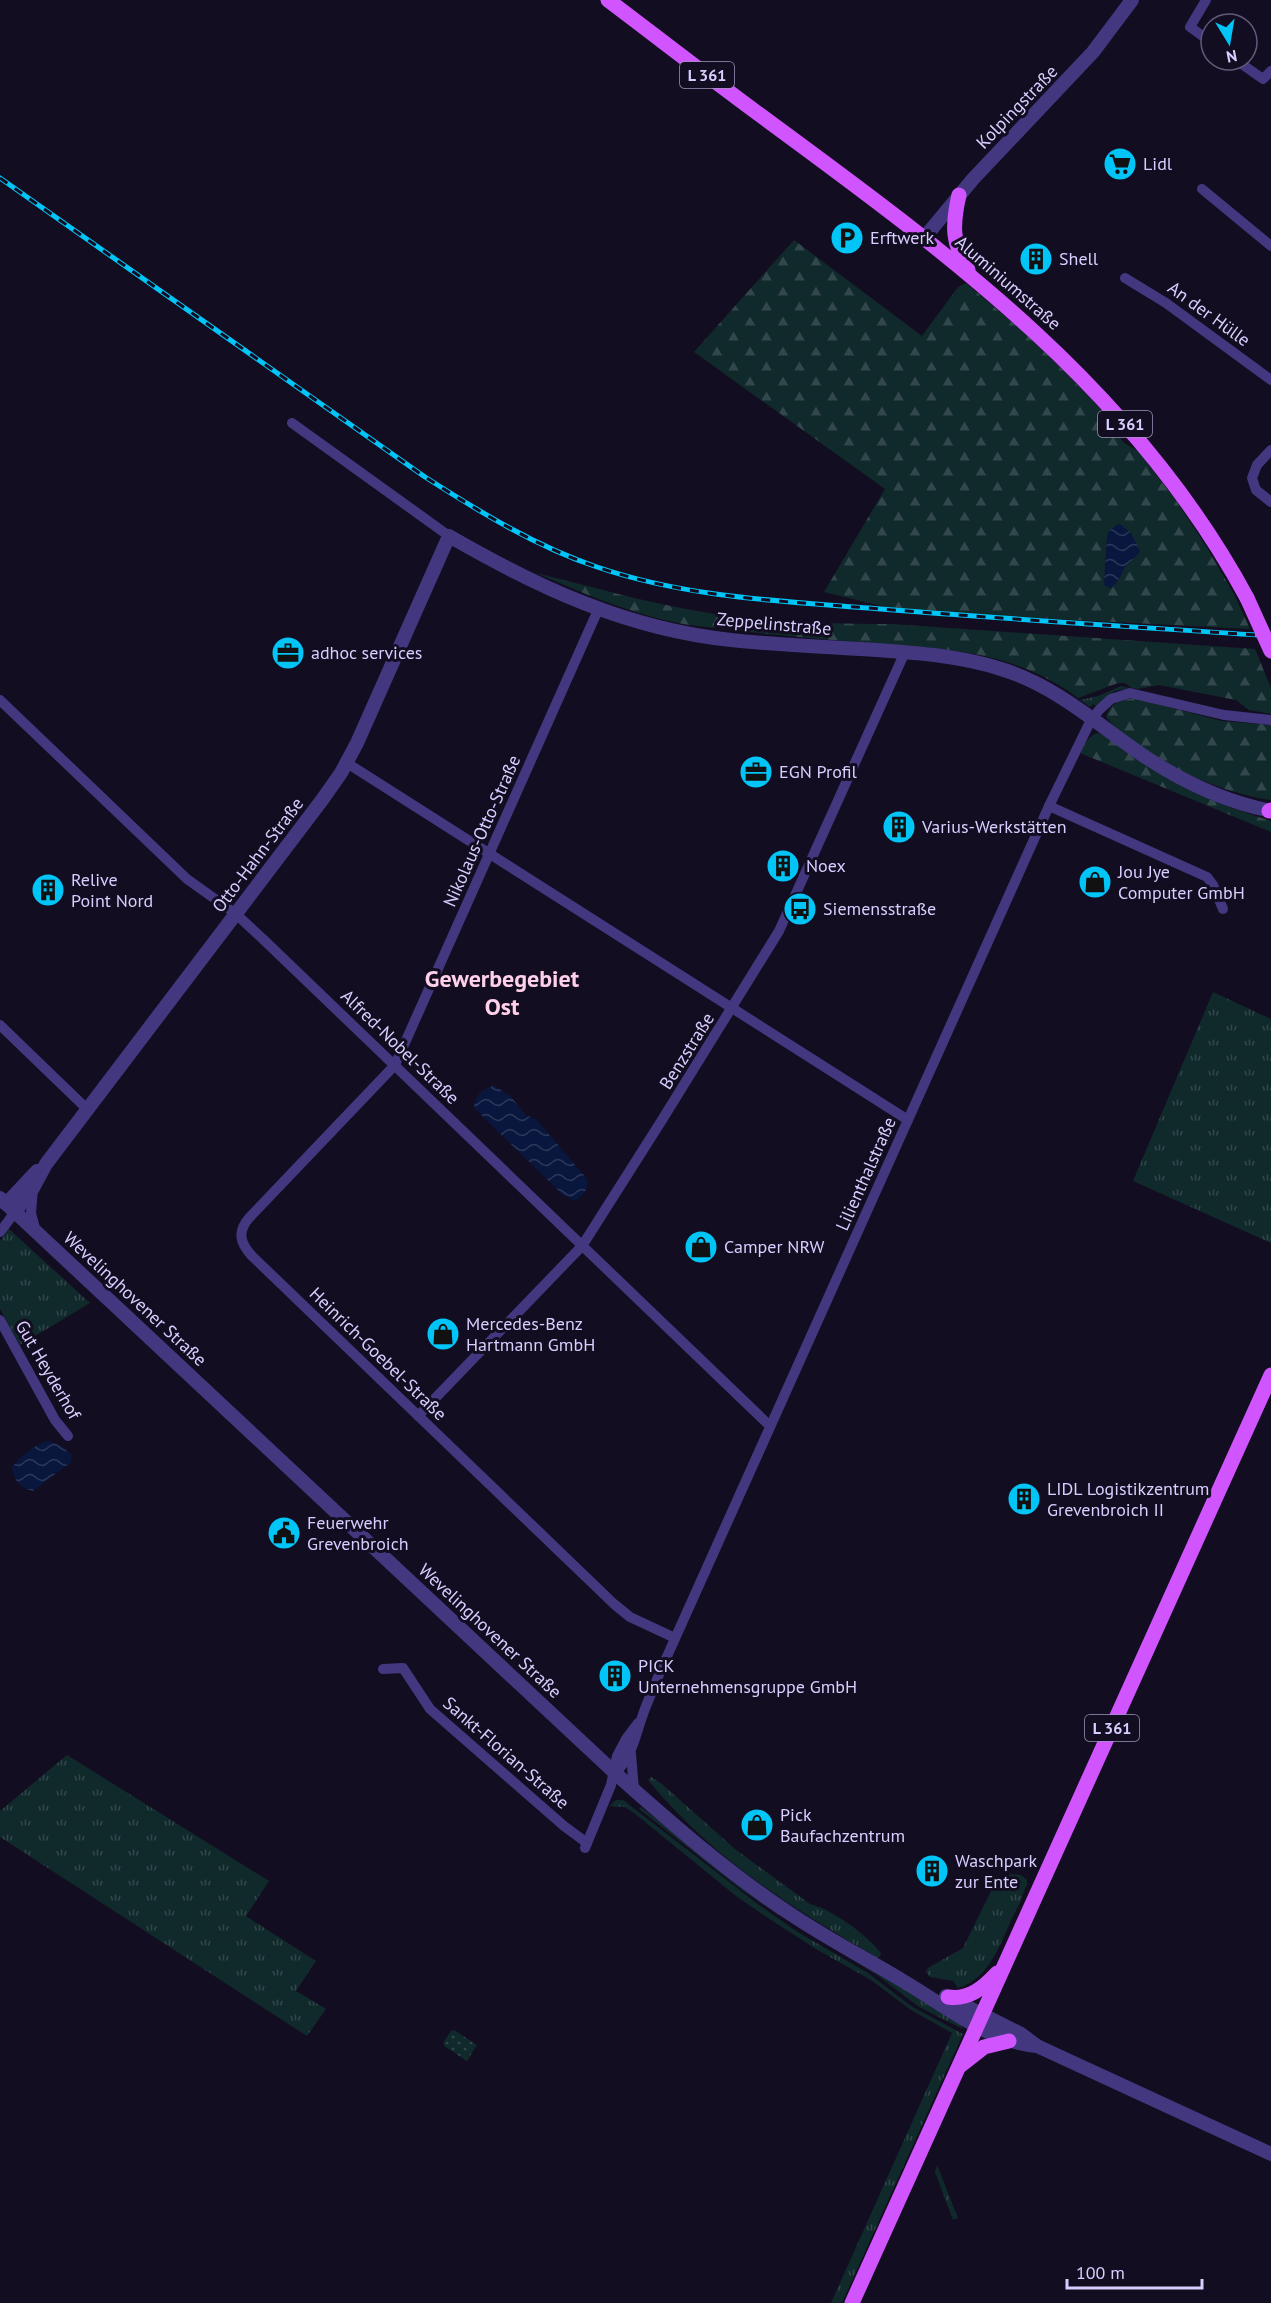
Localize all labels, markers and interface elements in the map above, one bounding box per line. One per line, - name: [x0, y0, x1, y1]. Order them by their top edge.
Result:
- north arrow: [1199, 12, 1259, 72]
- text: N: [1225, 46, 1239, 68]
- street label: Kolpingstraße: [971, 60, 1062, 153]
- road number: L 361: [680, 62, 734, 88]
- supermarket icon: Lidl: [1102, 146, 1138, 182]
- place label: Lidl: [1143, 152, 1173, 175]
- parking icon: Erftwerk: [829, 220, 865, 256]
- place label: Erftwerk: [870, 226, 935, 249]
- street label: Aluminiumstraße: [951, 230, 1066, 335]
- building icon: Shell: [1018, 241, 1054, 277]
- place label: Shell: [1059, 247, 1099, 270]
- street label: An der Hülle: [1164, 276, 1255, 351]
- road number: L 361: [1098, 411, 1152, 437]
- street label: Zeppelinstraße: [716, 607, 832, 640]
- office icon: adhoc services: [270, 635, 306, 671]
- place label: adhoc services: [311, 641, 422, 664]
- street label: Nikolaus-Otto-Straße: [438, 751, 525, 910]
- office icon: EGN Profil: [738, 754, 774, 790]
- place label: EGN Profil: [779, 760, 858, 783]
- street label: Otto-Hahn-Straße: [207, 793, 308, 917]
- building icon: Varius-Werkstätten: [881, 809, 917, 845]
- place label: Varius-Werkstätten: [921, 815, 1067, 838]
- building icon: Noex: [765, 848, 801, 884]
- place label: Noex: [806, 854, 846, 877]
- place label: Jou Jye Computer GmbH: [1117, 860, 1245, 904]
- shop icon: Jou Jye Computer GmbH: [1077, 864, 1113, 900]
- place label: Relive Point Nord: [71, 868, 153, 912]
- building icon: Relive Point Nord: [30, 872, 66, 908]
- bus stop icon: Siemensstraße: [782, 891, 818, 927]
- place label: Siemensstraße: [823, 897, 936, 920]
- district label: Gewerbegebiet Ost: [425, 963, 580, 1022]
- street label: Alfred-Nobel-Straße: [336, 984, 464, 1109]
- street label: Benzstraße: [654, 1008, 719, 1093]
- street label: Lilienthalstraße: [830, 1113, 901, 1234]
- street label: Wevelinghovener Straße: [59, 1226, 212, 1371]
- shop icon: Camper NRW: [683, 1229, 719, 1265]
- place label: Camper NRW: [724, 1235, 824, 1258]
- street label: Heinrich-Goebel-Straße: [305, 1282, 452, 1425]
- place label: Mercedes-Benz Hartmann GmbH: [466, 1312, 595, 1356]
- street label: Gut Heyderhof: [11, 1316, 87, 1425]
- shop icon: Mercedes-Benz Hartmann GmbH: [425, 1316, 461, 1352]
- place label: LIDL Logistikzentrum Grevenbroich II: [1047, 1477, 1209, 1521]
- building icon: LIDL Logistikzentrum Grevenbroich II: [1006, 1481, 1042, 1517]
- place label: Feuerwehr Grevenbroich: [307, 1511, 409, 1555]
- public building icon: Feuerwehr Grevenbroich: [266, 1515, 302, 1551]
- street label: Wevelinghovener Straße: [414, 1558, 567, 1703]
- place label: PICK Unternehmensgruppe GmbH: [638, 1654, 857, 1698]
- building icon: PICK Unternehmensgruppe GmbH: [597, 1658, 633, 1694]
- street label: Sankt-Florian-Straße: [438, 1691, 574, 1814]
- road number: L 361: [1085, 1715, 1139, 1741]
- place label: Pick Baufachzentrum: [780, 1803, 905, 1847]
- shop icon: Pick Baufachzentrum: [739, 1807, 775, 1843]
- place label: Waschpark zur Ente: [955, 1849, 1037, 1893]
- building icon: Waschpark zur Ente: [914, 1853, 950, 1889]
- scale bar: [1067, 2252, 1202, 2290]
- text: 100 m: [1076, 2261, 1125, 2284]

